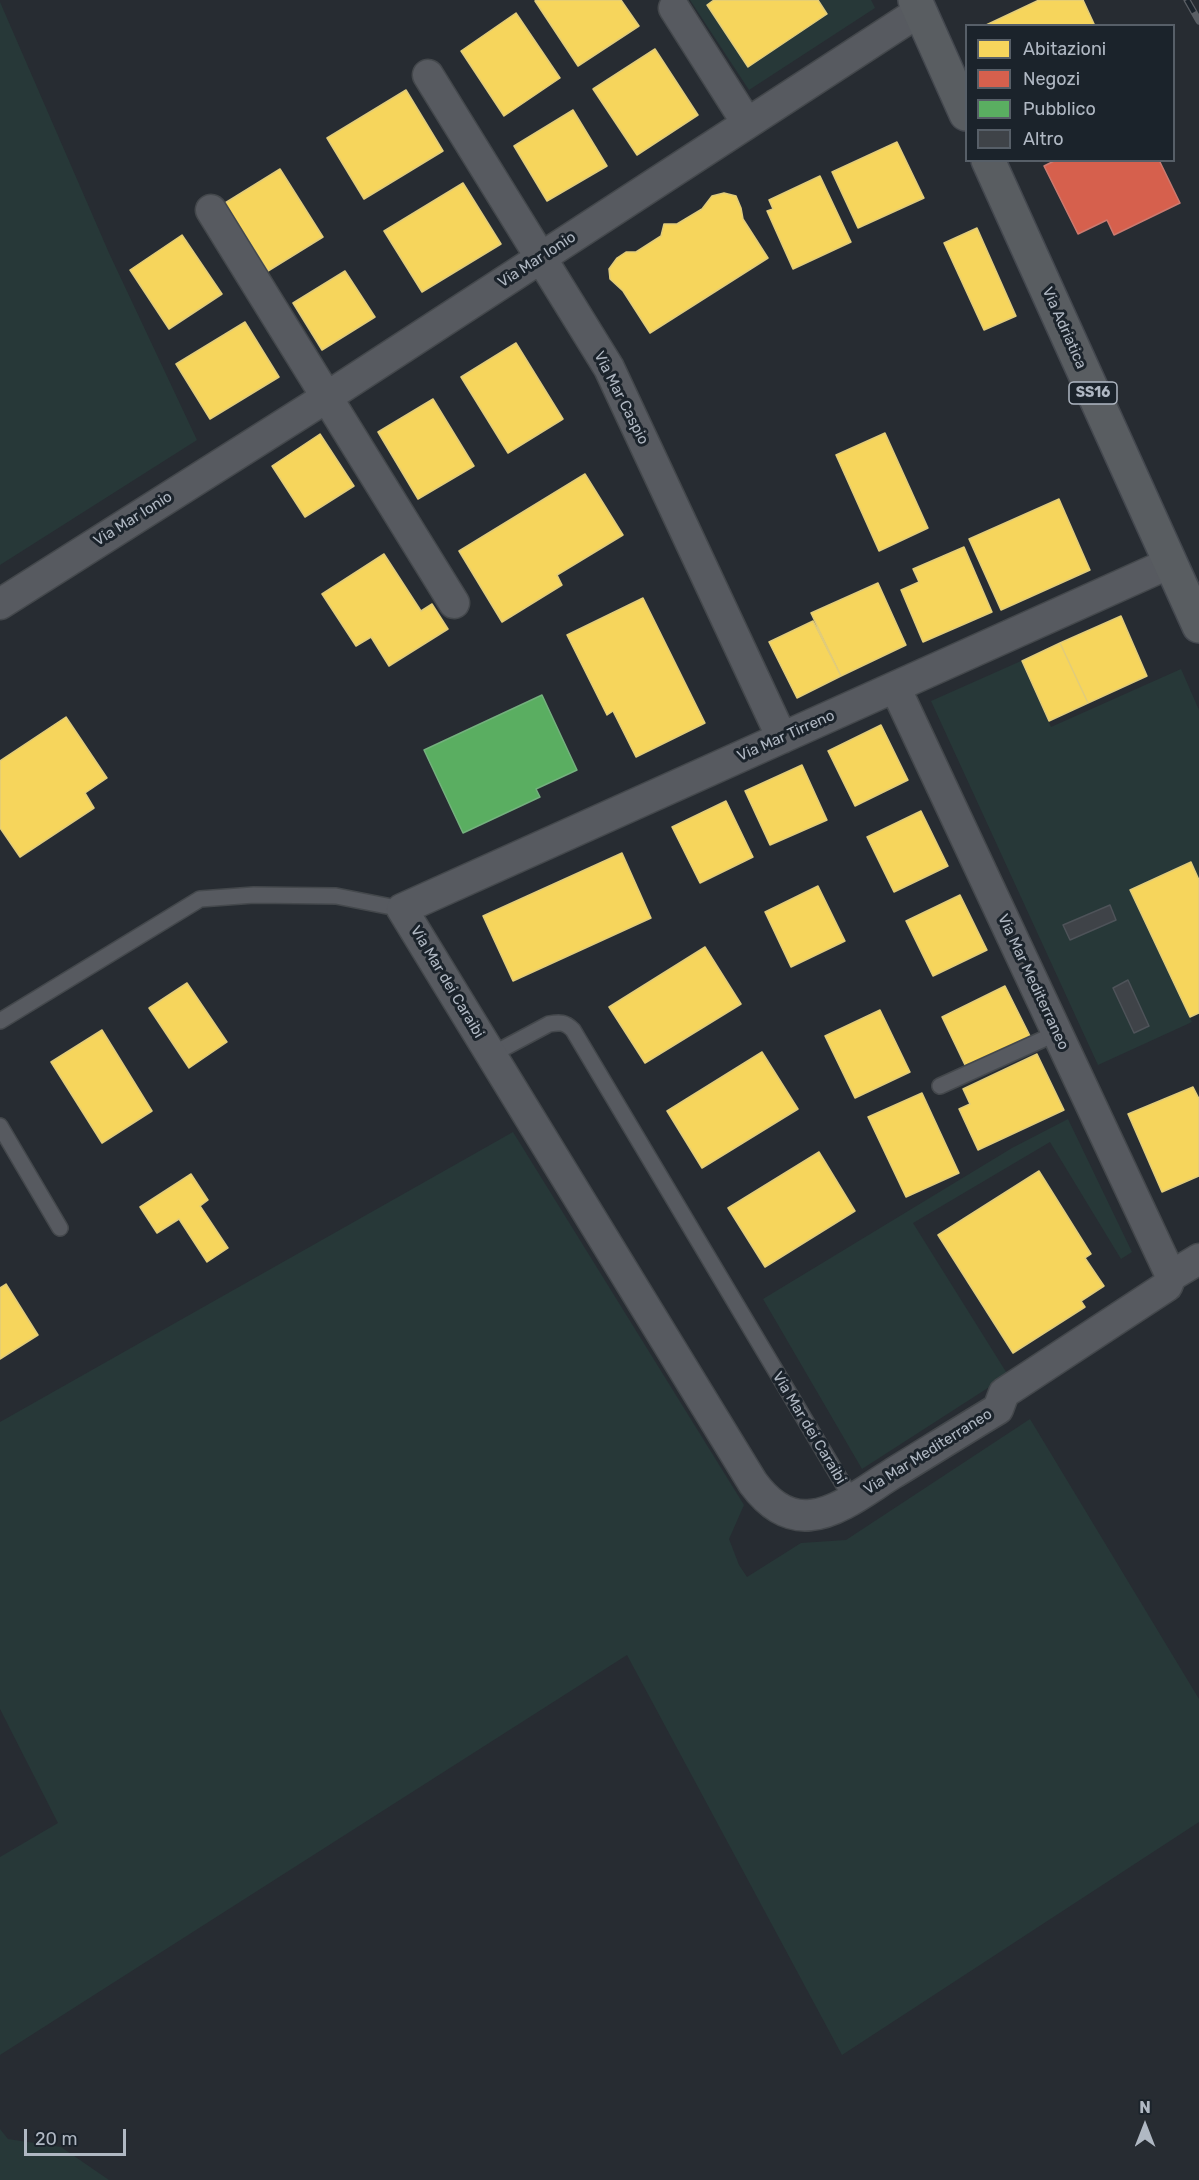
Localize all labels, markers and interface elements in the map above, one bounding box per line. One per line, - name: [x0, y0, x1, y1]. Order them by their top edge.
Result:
- legend: [965, 24, 1175, 162]
- text: Abitazioni: [1023, 38, 1106, 60]
- text: Negozi: [1023, 68, 1080, 90]
- text: Pubblico: [1023, 98, 1096, 120]
- text: Altro: [1023, 128, 1063, 150]
- street label: Via Mar Ionio: [495, 228, 579, 292]
- street label: Via Adriatica: [1038, 284, 1090, 372]
- street label: Via Mar Caspio: [590, 348, 652, 448]
- road number: SS16: [1069, 382, 1117, 404]
- street label: Via Mar Ionio: [91, 488, 175, 550]
- street label: Via Mar Tirreno: [735, 707, 837, 765]
- street label: Via Mar Mediterraneo: [994, 911, 1072, 1053]
- street label: Via Mar dei Caraibi: [406, 923, 488, 1041]
- street label: Via Mar dei Caraibi: [768, 1369, 850, 1487]
- street label: Via Mar Mediterraneo: [861, 1405, 995, 1499]
- north arrow: [1115, 2096, 1175, 2156]
- text: N: [1139, 2098, 1151, 2117]
- scale bar: [27, 2117, 129, 2155]
- text: 20 m: [35, 2128, 77, 2150]

